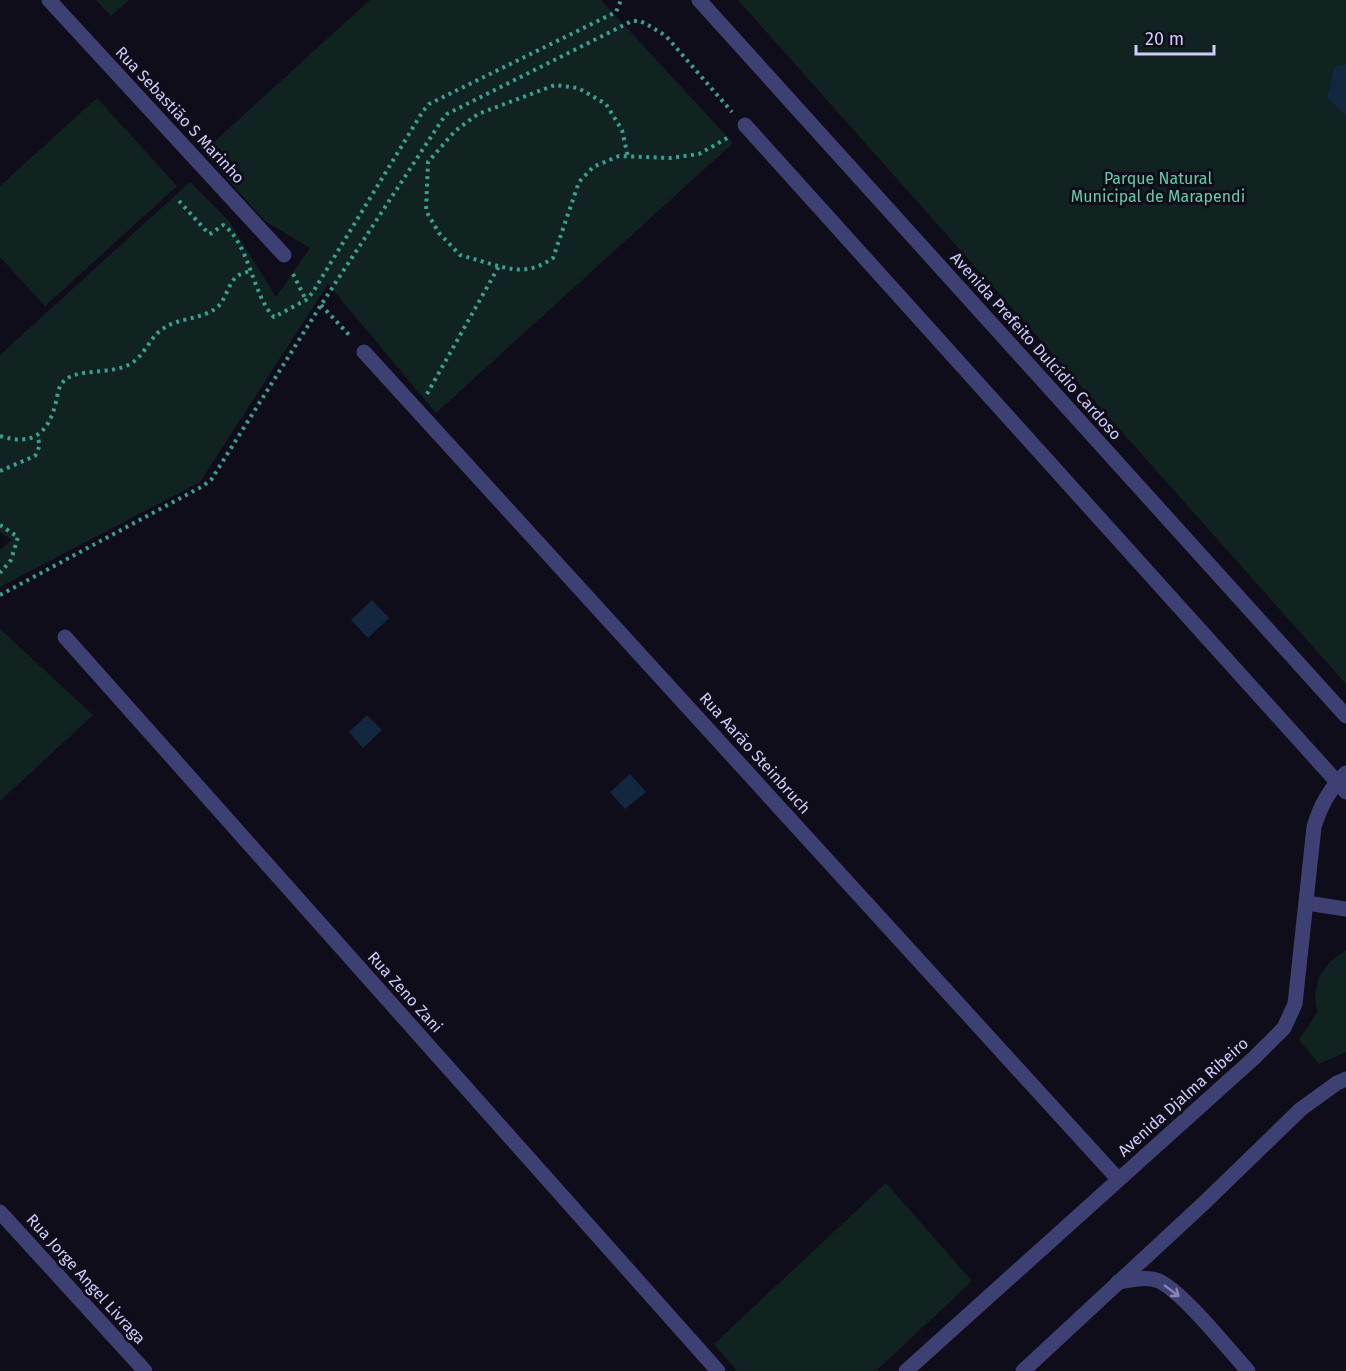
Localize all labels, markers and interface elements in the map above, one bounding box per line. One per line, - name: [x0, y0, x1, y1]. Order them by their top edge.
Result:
- scale bar: [1136, 18, 1214, 56]
- text: 20 m: [1145, 28, 1184, 50]
- street label: Rua Sebastião S Marinho: [112, 43, 248, 187]
- park label: Parque Natural Municipal de Marapendi: [1071, 169, 1245, 206]
- street label: Avenida Prefeito Dulcídio Cardoso: [947, 248, 1125, 444]
- street label: Rua Aarão Steinbruch: [696, 688, 814, 818]
- street label: Rua Zeno Zani: [364, 948, 446, 1036]
- street label: Avenida Djalma Ribeiro: [1114, 1033, 1252, 1161]
- street label: Rua Jorge Angel Livraga: [23, 1210, 149, 1348]
- one-way arrow: [1164, 1285, 1180, 1297]

